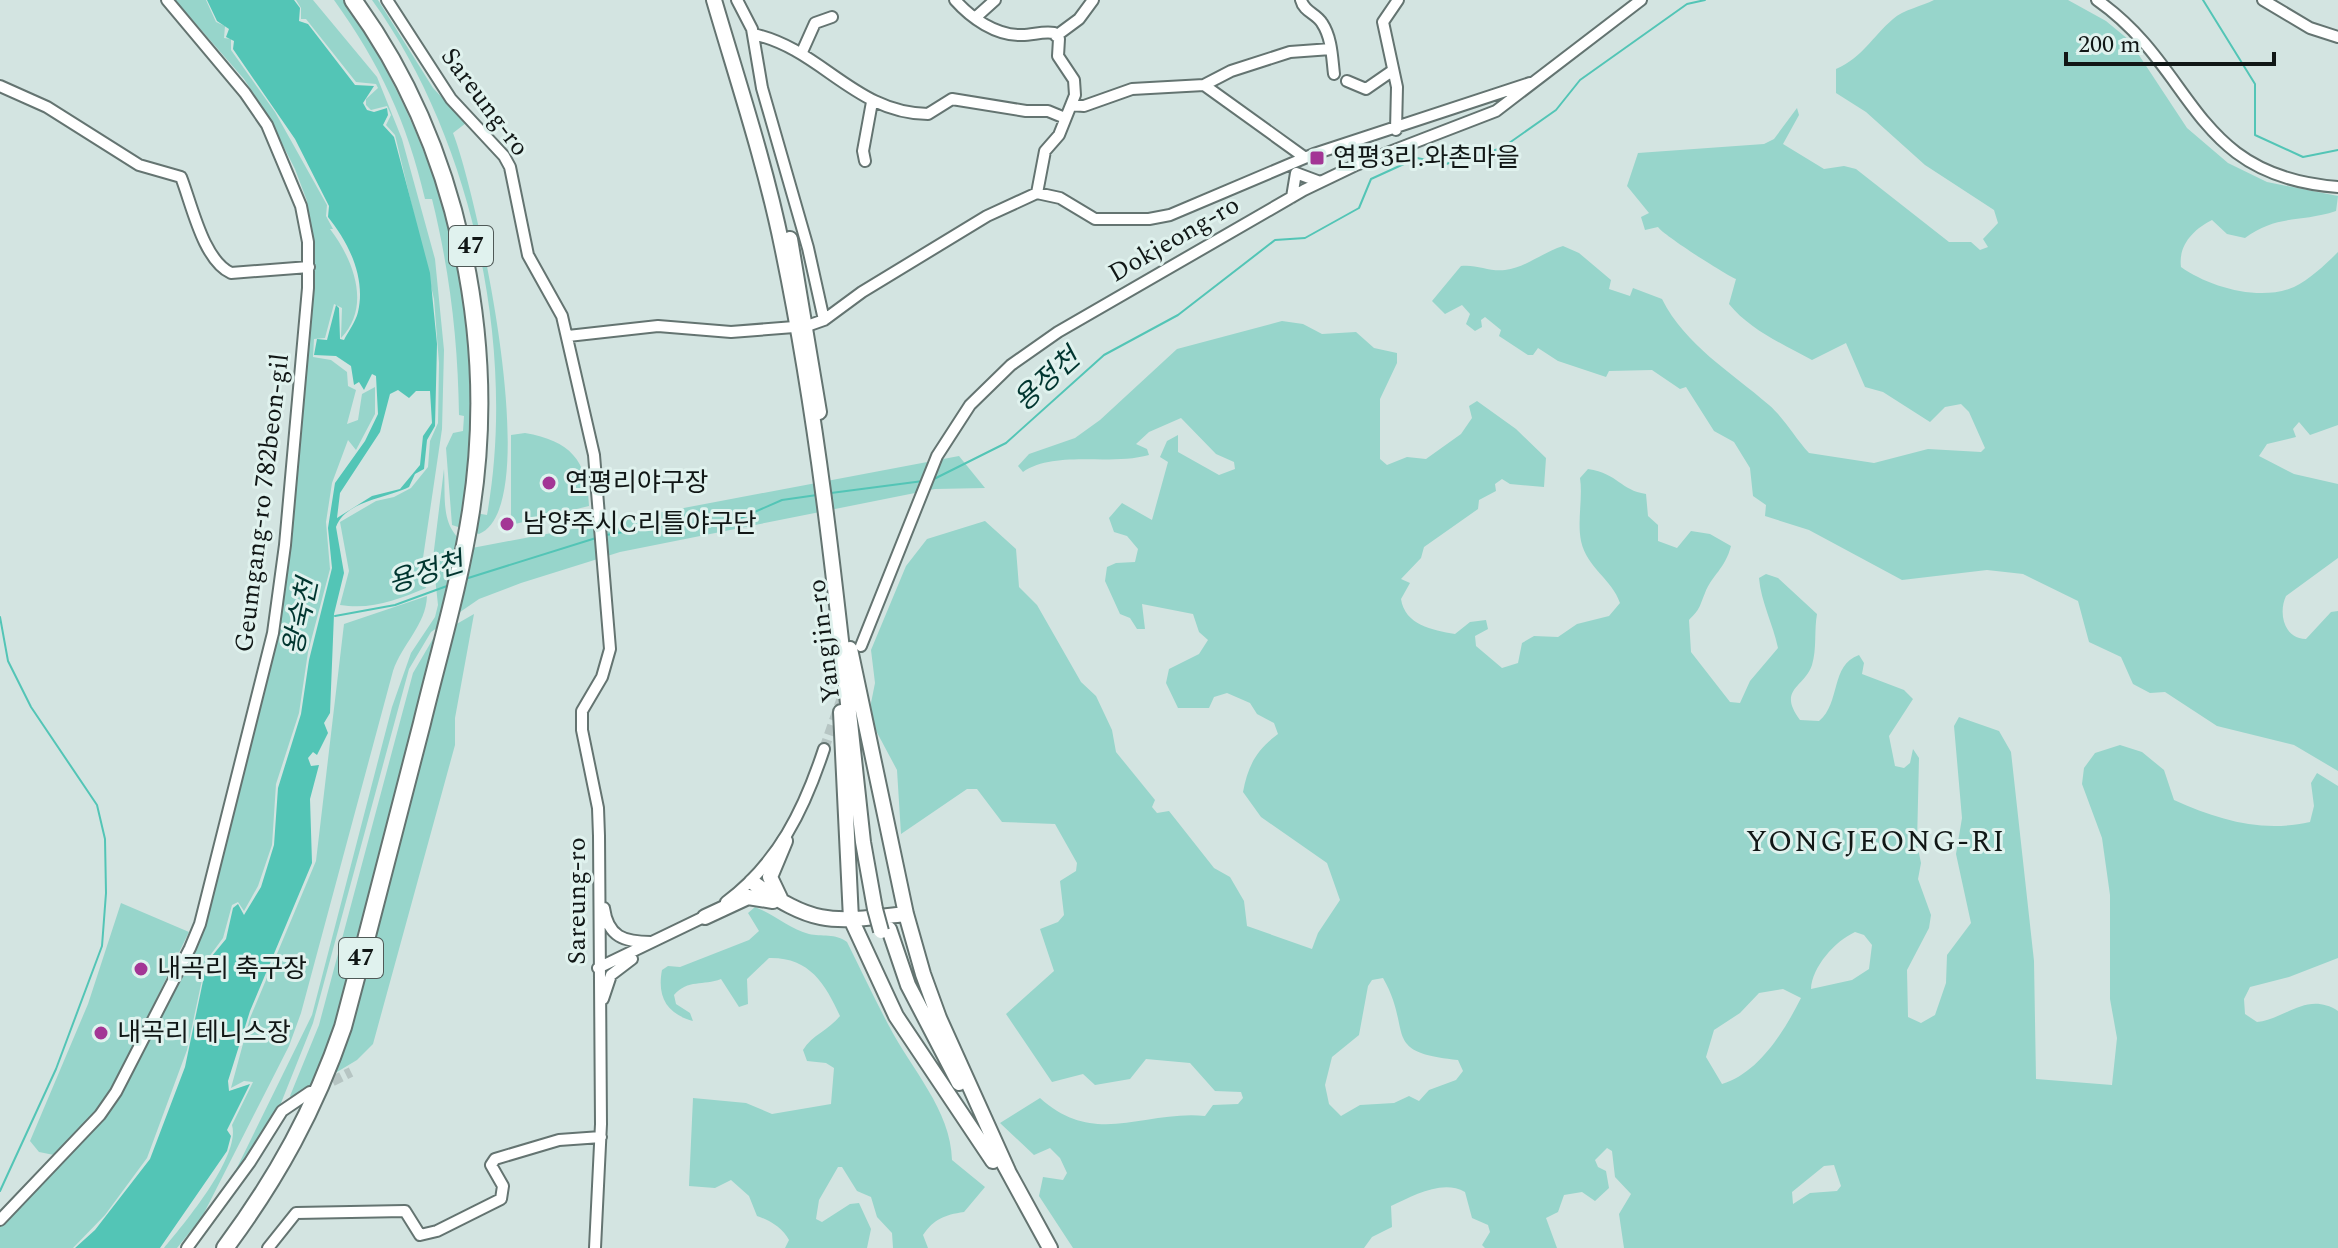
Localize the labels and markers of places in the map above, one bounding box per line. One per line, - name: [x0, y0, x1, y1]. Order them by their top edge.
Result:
- place label: 연평3리.와촌마을: [1333, 138, 1520, 178]
- marker: 연평3리.와촌마을: [1308, 149, 1326, 167]
- place label: 연평리야구장: [565, 463, 709, 503]
- marker: 연평리야구장: [540, 474, 558, 492]
- place label: 남양주시C리틀야구단: [523, 504, 757, 544]
- marker: 남양주시C리틀야구단: [498, 515, 516, 533]
- place label: 내곡리 축구장: [157, 949, 307, 989]
- marker: 내곡리 축구장: [132, 960, 150, 978]
- place label: 내곡리 테니스장: [117, 1013, 291, 1053]
- marker: 내곡리 테니스장: [92, 1024, 110, 1042]

